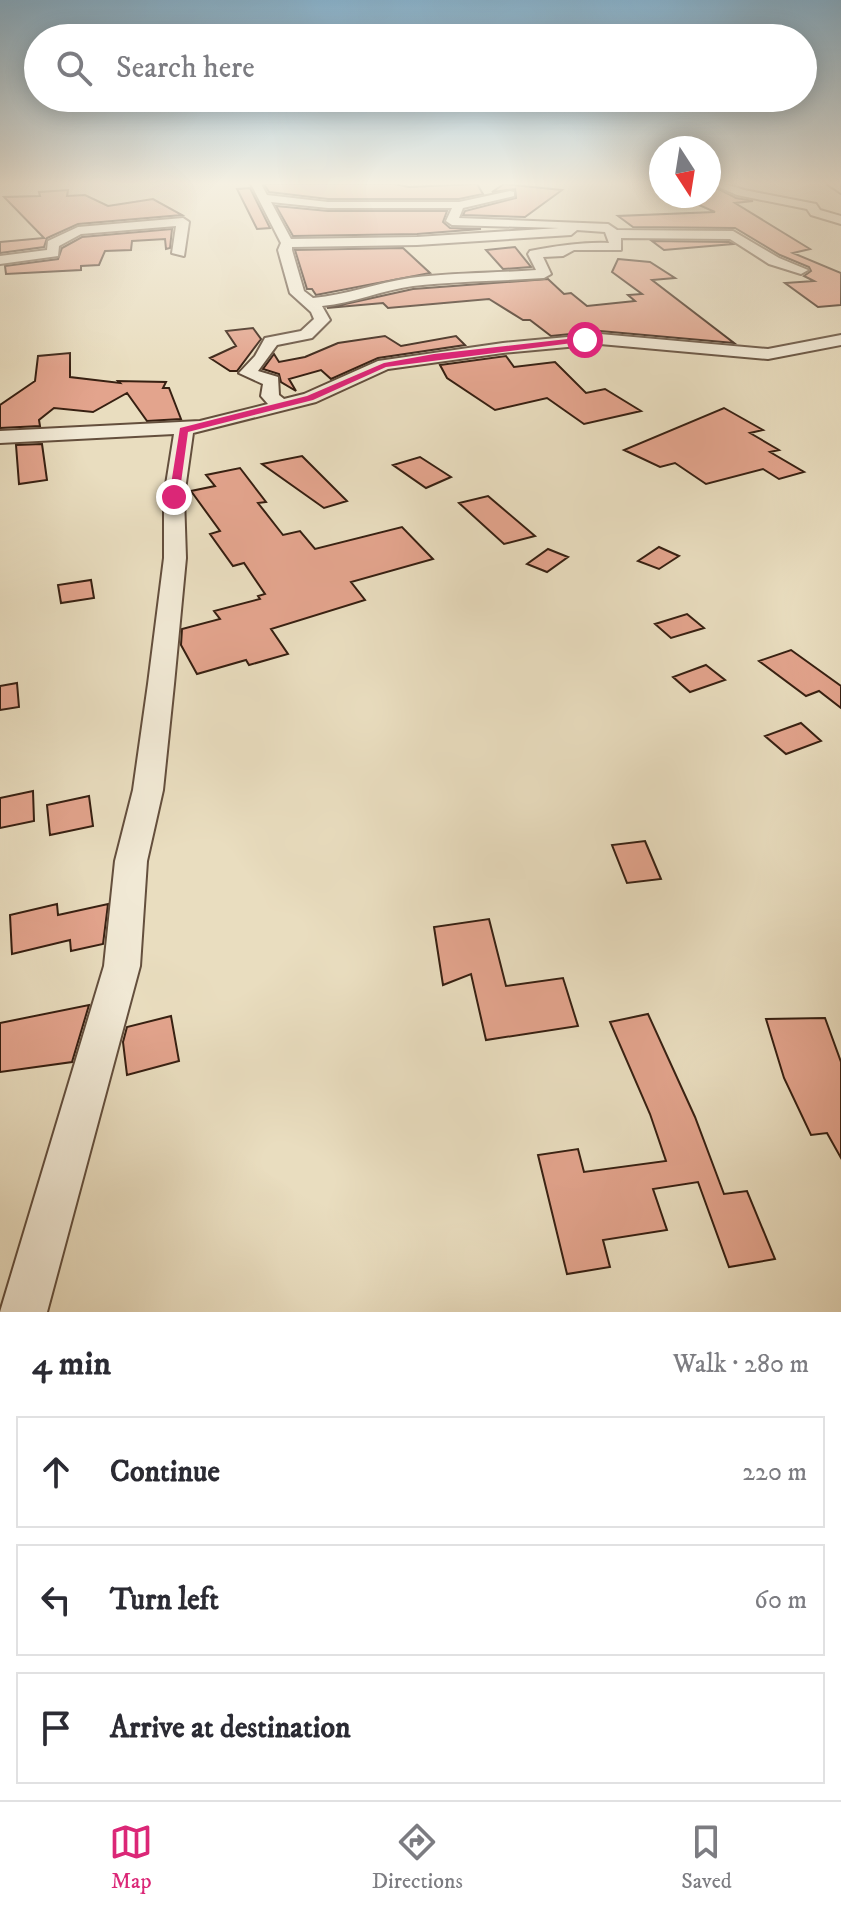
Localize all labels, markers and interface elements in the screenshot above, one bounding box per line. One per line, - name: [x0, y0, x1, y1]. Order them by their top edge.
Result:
- search box: [24, 24, 817, 112]
- icon: search: [52, 46, 96, 90]
- text: Search here: [116, 50, 255, 87]
- north arrow: [649, 136, 721, 208]
- route start: [567, 322, 603, 358]
- route end: [156, 479, 192, 515]
- text: 4 min: [32, 1343, 111, 1385]
- text: Walk · 280 m: [673, 1348, 809, 1381]
- icon: ahead: [34, 1450, 78, 1494]
- text: Continue: [110, 1454, 220, 1491]
- text: 220 m: [742, 1456, 807, 1489]
- icon: left: [34, 1578, 78, 1622]
- text: Turn left: [110, 1582, 219, 1619]
- text: 60 m: [754, 1584, 807, 1617]
- icon: arrive: [34, 1706, 78, 1750]
- text: Arrive at destination: [110, 1710, 351, 1747]
- tab: Map: [109, 1820, 153, 1895]
- tab: Directions: [372, 1820, 463, 1895]
- tab: Saved: [681, 1820, 732, 1895]

